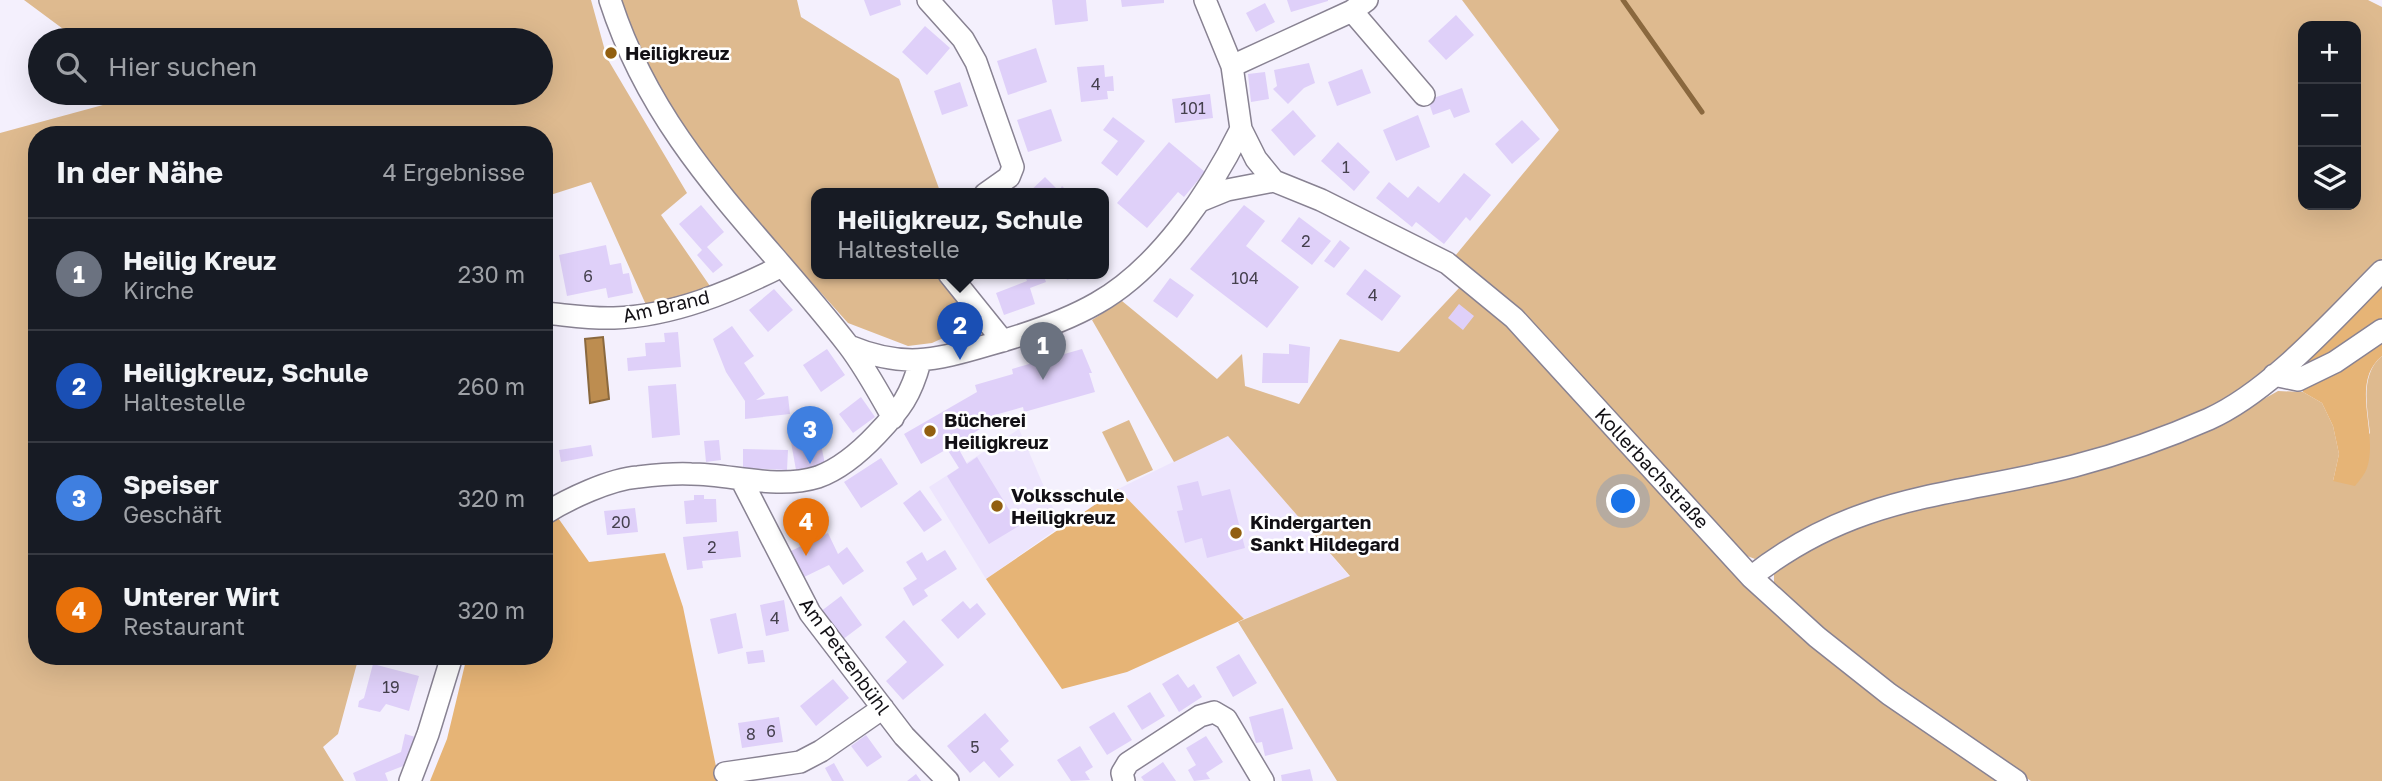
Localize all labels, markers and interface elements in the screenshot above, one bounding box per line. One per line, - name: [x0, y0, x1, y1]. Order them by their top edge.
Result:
- map controls: [2298, 21, 2361, 210]
- button: +: [2298, 21, 2361, 84]
- search box: [28, 28, 553, 105]
- place label: Heiligkreuz: [625, 41, 730, 64]
- marker: Heiligkreuz: [603, 45, 619, 61]
- icon: search: [52, 48, 90, 86]
- text: Hier suchen: [108, 51, 257, 82]
- house number: 4: [1091, 74, 1101, 94]
- button: −: [2298, 84, 2361, 147]
- house number: 101: [1180, 98, 1206, 118]
- button: layers: [2298, 147, 2361, 210]
- text: In der Nähe: [56, 154, 223, 190]
- house number: 1: [1342, 157, 1350, 177]
- text: 4 Ergebnisse: [383, 158, 525, 186]
- popup: [811, 188, 1109, 279]
- text: Heiligkreuz, Schule: [837, 204, 1083, 235]
- house number: 2: [1301, 231, 1311, 251]
- text: Haltestelle: [837, 235, 960, 263]
- text: Heilig Kreuz: [123, 245, 276, 276]
- text: 1: [73, 260, 85, 288]
- text: 230 m: [458, 260, 525, 288]
- house number: 6: [583, 266, 593, 286]
- house number: 104: [1231, 268, 1259, 288]
- text: Kirche: [123, 276, 194, 304]
- street label: Am Brand: [620, 284, 712, 327]
- house number: 4: [1368, 285, 1378, 305]
- pin: 2: [937, 302, 983, 360]
- pin: 1: [1020, 322, 1066, 380]
- text: Heiligkreuz, Schule: [123, 357, 369, 388]
- text: 2: [72, 372, 86, 400]
- text: 260 m: [457, 372, 525, 400]
- text: Haltestelle: [123, 388, 245, 416]
- street label: Kollerbachstraße: [1591, 403, 1714, 533]
- pin: 3: [787, 406, 833, 464]
- place label: Bücherei Heiligkreuz: [944, 408, 1049, 453]
- marker: Bücherei Heiligkreuz: [922, 423, 938, 439]
- text: Speiser: [123, 469, 219, 500]
- place label: Volksschule Heiligkreuz: [1011, 483, 1125, 528]
- text: 3: [72, 484, 86, 512]
- text: 320 m: [458, 484, 525, 512]
- your location: [1606, 484, 1640, 518]
- pin: 4: [783, 498, 829, 556]
- marker: Volksschule Heiligkreuz: [989, 498, 1005, 514]
- text: Geschäft: [123, 500, 222, 528]
- place label: Kindergarten Sankt Hildegard: [1250, 510, 1399, 555]
- house number: 20: [611, 512, 631, 532]
- marker: Kindergarten Sankt Hildegard: [1228, 525, 1244, 541]
- house number: 2: [707, 537, 717, 557]
- text: Unterer Wirt: [123, 581, 279, 612]
- street label: Am Petzenbühl: [795, 593, 896, 719]
- text: 4: [72, 596, 86, 624]
- text: 320 m: [458, 596, 525, 624]
- house number: 4: [770, 608, 780, 628]
- text: Restaurant: [123, 612, 245, 640]
- house number: 19: [382, 677, 400, 697]
- house number: 6: [766, 721, 776, 741]
- house number: 8: [746, 724, 756, 744]
- house number: 5: [970, 737, 980, 757]

